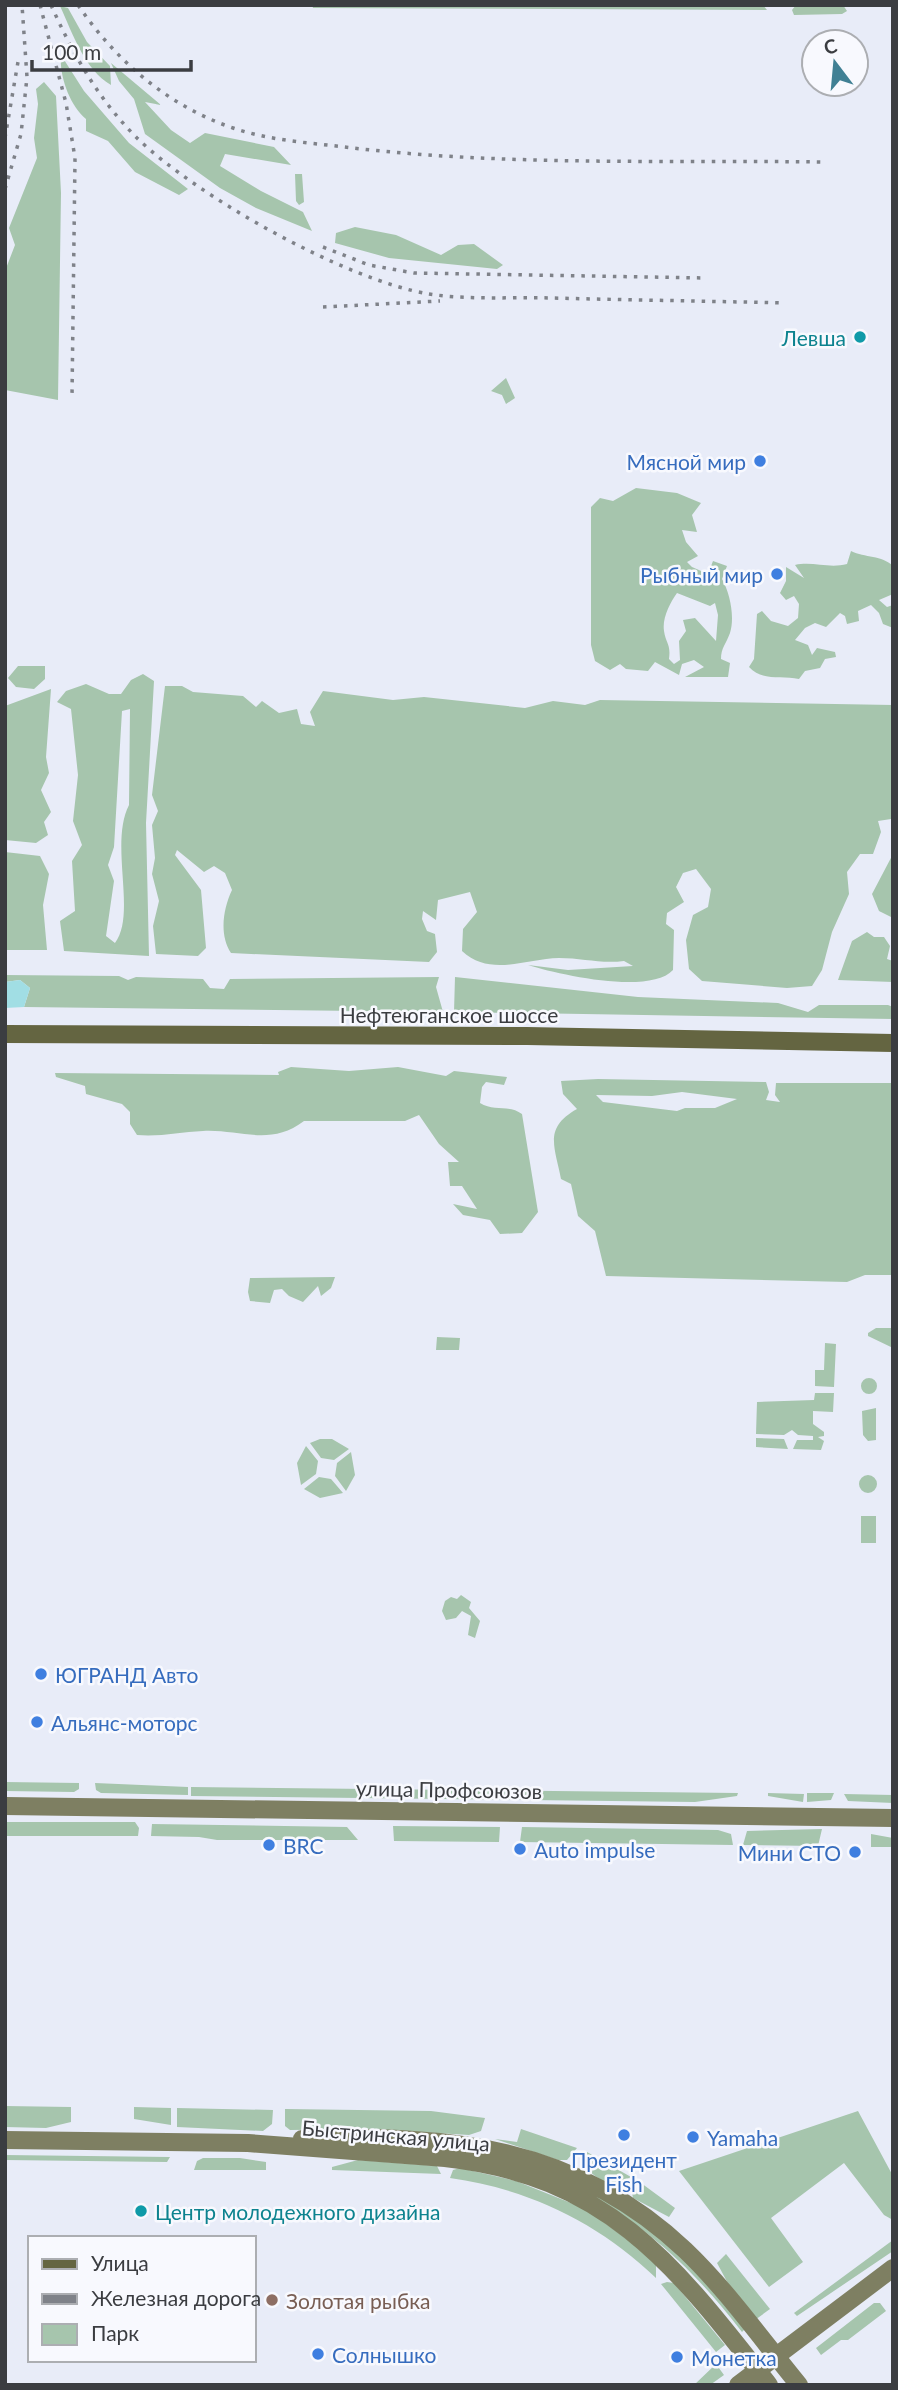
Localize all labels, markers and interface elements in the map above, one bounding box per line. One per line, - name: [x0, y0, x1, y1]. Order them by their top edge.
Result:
- scale bar: [32, 28, 191, 72]
- north arrow: [800, 28, 870, 98]
- text: С: [821, 33, 840, 59]
- text: 100 m: [42, 39, 101, 64]
- place label: Левша: [781, 325, 846, 350]
- marker: Левша: [852, 329, 868, 345]
- place label: Мясной мир: [627, 449, 746, 474]
- marker: Мясной мир: [752, 453, 768, 469]
- place label: Рыбный мир: [640, 562, 763, 587]
- marker: Рыбный мир: [769, 566, 785, 582]
- street label: Нефтеюганское шоссе: [340, 1002, 558, 1027]
- place label: ЮГРАНД Авто: [55, 1662, 198, 1687]
- marker: ЮГРАНД Авто: [33, 1666, 49, 1682]
- place label: Альянс-моторс: [51, 1710, 198, 1735]
- marker: Альянс-моторс: [29, 1714, 45, 1730]
- street label: улица Профсоюзов: [356, 1775, 542, 1803]
- place label: BRC: [283, 1833, 324, 1858]
- marker: BRC: [261, 1837, 277, 1853]
- place label: Auto impulse: [534, 1837, 655, 1862]
- place label: Мини СТО: [738, 1840, 841, 1865]
- marker: Auto impulse: [512, 1841, 528, 1857]
- marker: Мини СТО: [847, 1844, 863, 1860]
- street label: Быстринская улица: [301, 2114, 491, 2156]
- place label: Yamaha: [707, 2125, 778, 2150]
- marker: Президент Fish: [616, 2127, 632, 2143]
- marker: Yamaha: [685, 2129, 701, 2145]
- place label: Президент Fish: [571, 2147, 677, 2196]
- place label: Центр молодежного дизайна: [155, 2199, 440, 2224]
- marker: Центр молодежного дизайна: [133, 2203, 149, 2219]
- legend: [28, 2236, 256, 2362]
- text: Улица: [91, 2250, 149, 2275]
- text: Железная дорога: [91, 2285, 261, 2310]
- place label: Золотая рыбка: [286, 2288, 430, 2313]
- marker: Золотая рыбка: [264, 2292, 280, 2308]
- text: Парк: [91, 2320, 139, 2345]
- place label: Солнышко: [332, 2342, 436, 2367]
- place label: Монетка: [691, 2345, 777, 2370]
- marker: Солнышко: [310, 2346, 326, 2362]
- marker: Монетка: [669, 2349, 685, 2365]

